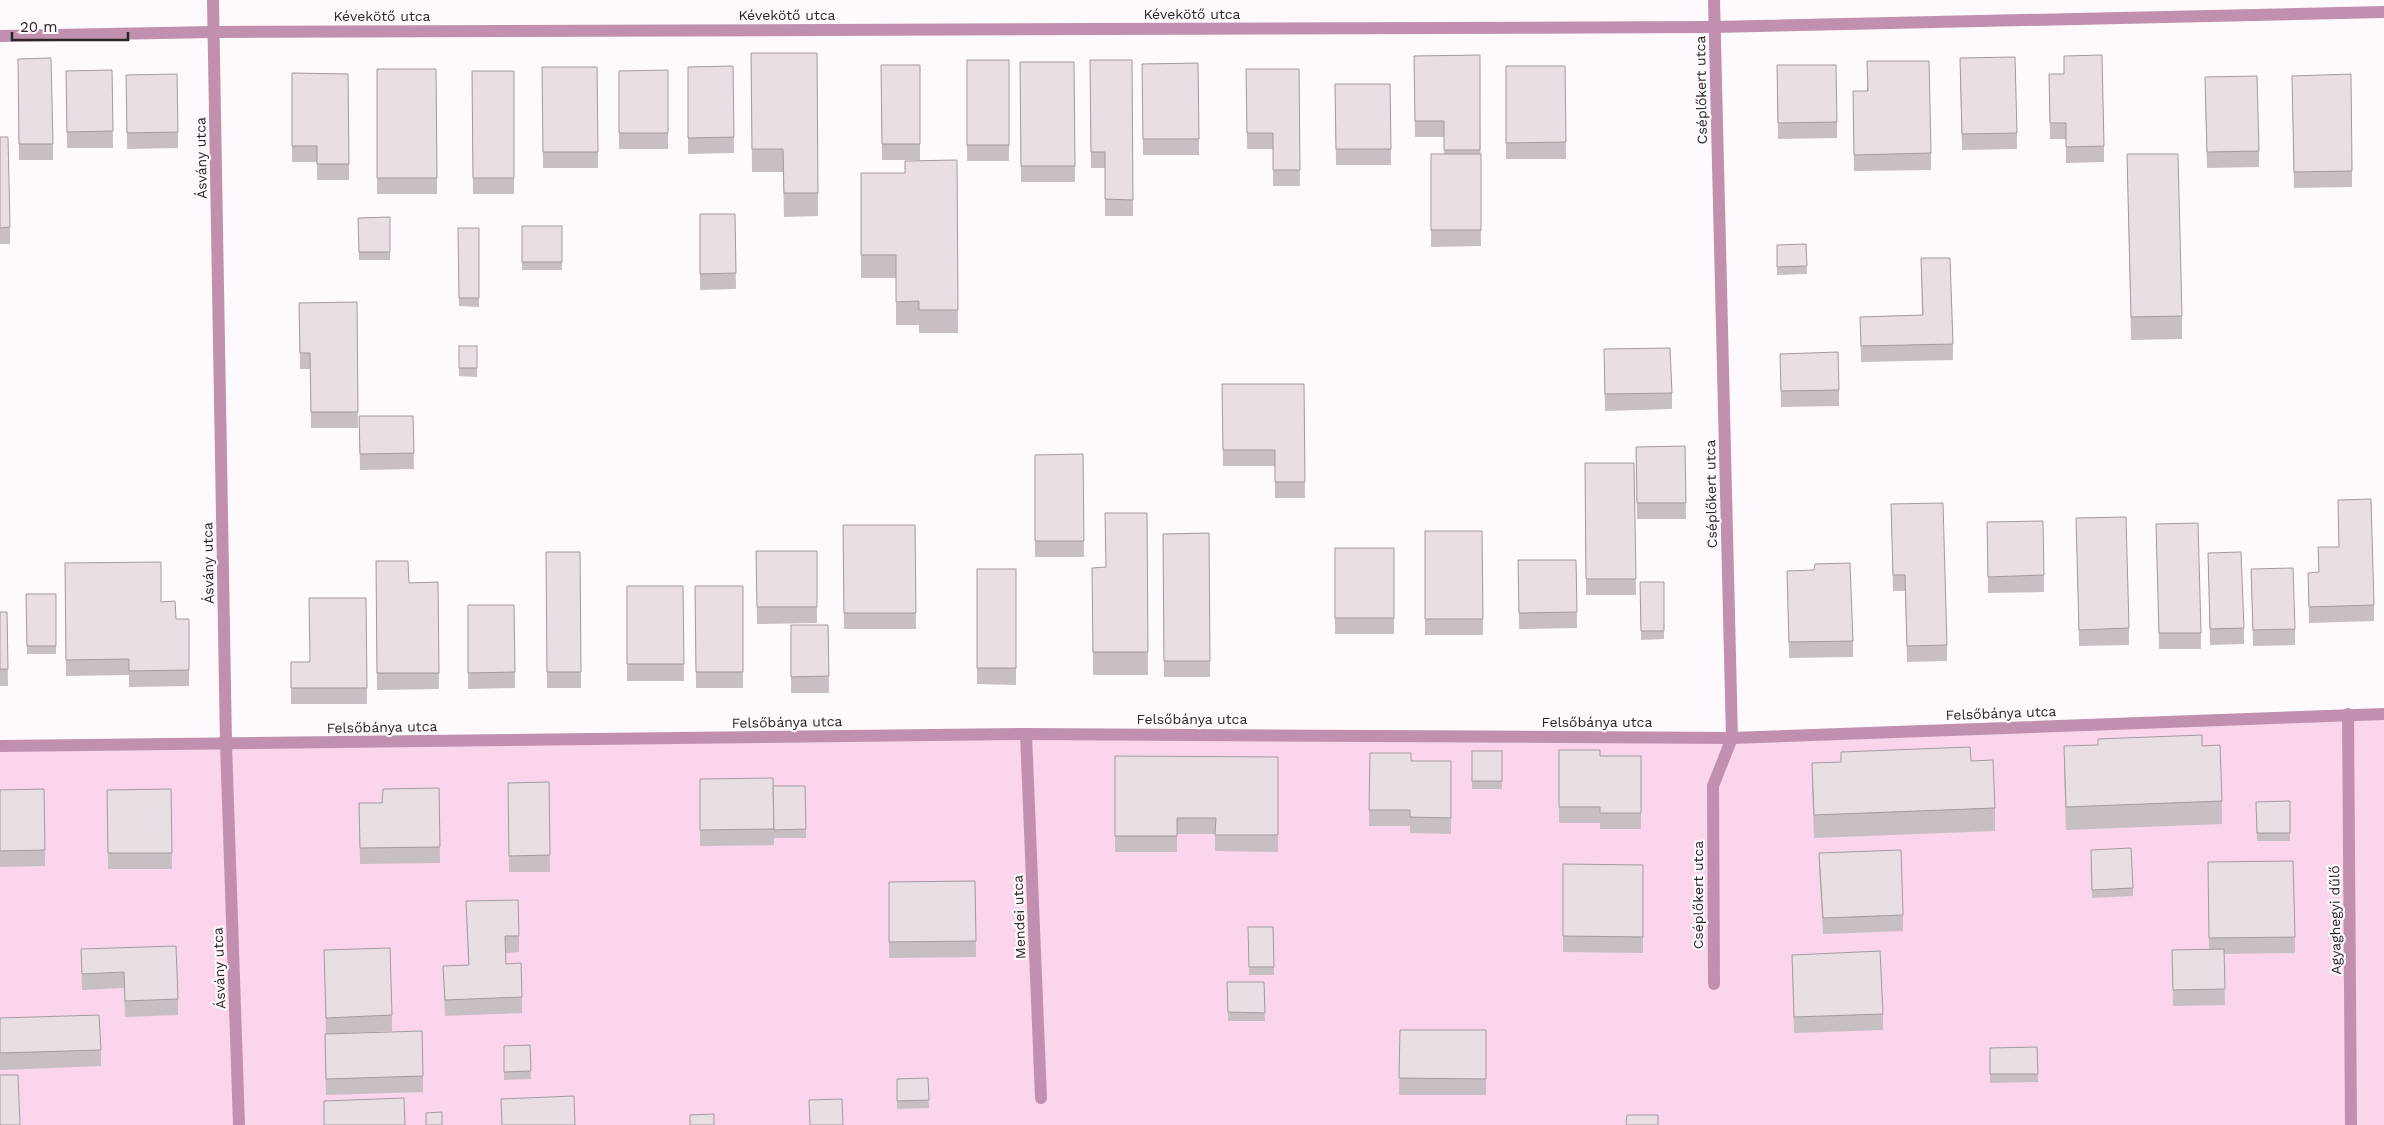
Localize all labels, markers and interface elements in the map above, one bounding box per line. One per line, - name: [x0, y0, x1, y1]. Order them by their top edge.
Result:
- street label: Kévekötő utca: [1143, 6, 1241, 22]
- street label: Kévekötő utca: [738, 7, 836, 23]
- street label: Kévekötő utca: [333, 8, 431, 24]
- scale bar: [12, 10, 129, 42]
- text: 20 m: [20, 18, 58, 36]
- street label: Cséplőkert utca: [1692, 36, 1710, 144]
- street label: Ásvány utca: [192, 117, 210, 199]
- street label: Cséplőkert utca: [1702, 440, 1720, 548]
- street label: Ásvány utca: [199, 522, 217, 604]
- street label: Felsőbánya utca: [1945, 703, 2057, 723]
- street label: Felsőbánya utca: [1137, 711, 1247, 727]
- street label: Felsőbánya utca: [731, 713, 843, 731]
- street label: Felsőbánya utca: [1542, 714, 1652, 730]
- street label: Felsőbánya utca: [326, 718, 438, 736]
- street label: Cséplőkert utca: [1690, 841, 1706, 949]
- street label: Agyaghegyi dűlő: [2326, 865, 2344, 975]
- street label: Mendei utca: [1010, 875, 1028, 959]
- street label: Ásvány utca: [210, 927, 228, 1009]

